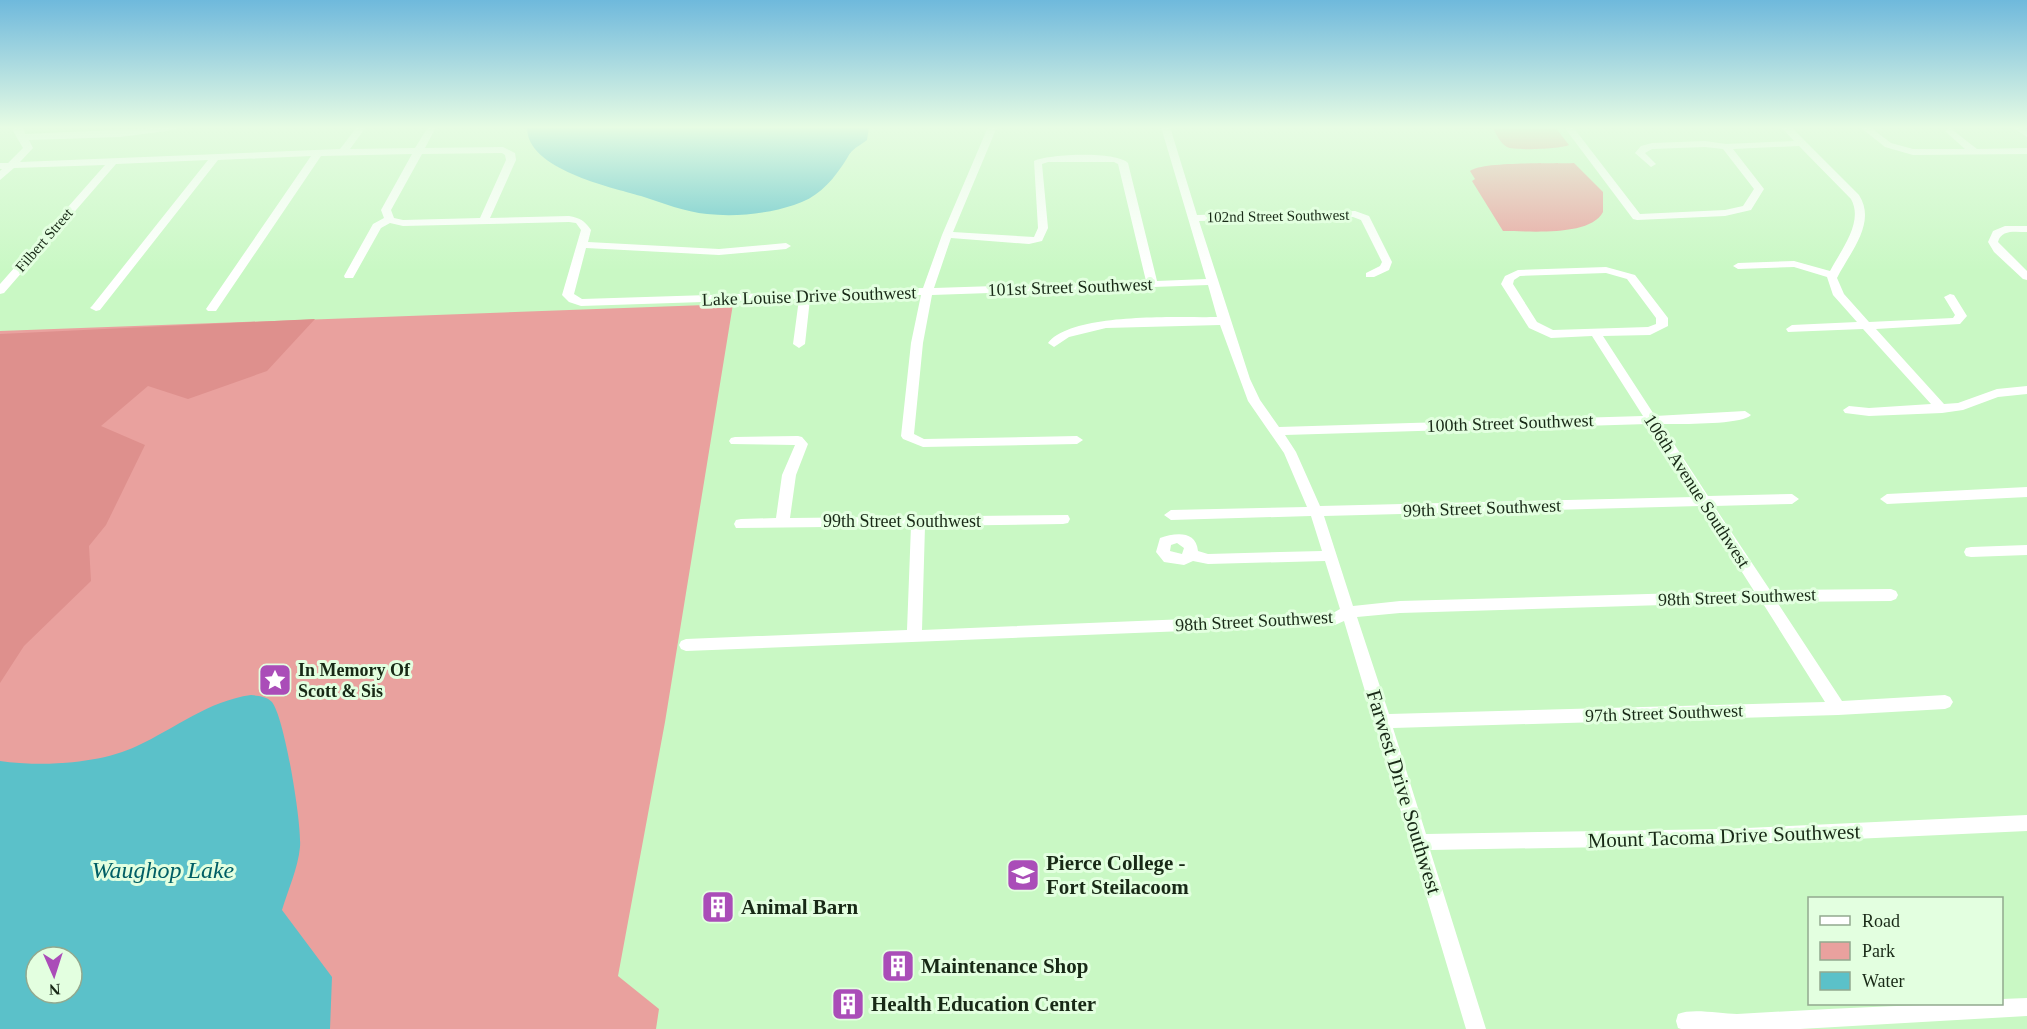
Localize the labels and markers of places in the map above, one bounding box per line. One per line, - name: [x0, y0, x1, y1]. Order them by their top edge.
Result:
- place label: In Memory Of Scott & Sis: [298, 660, 411, 701]
- place icon: In Memory Of Scott & Sis: [257, 662, 293, 698]
- place label: Pierce College - Fort Steilacoom: [1046, 851, 1189, 899]
- school or university icon: Pierce College - Fort Steilacoom: [1005, 857, 1041, 893]
- building icon: Animal Barn: [700, 889, 736, 925]
- place label: Animal Barn: [741, 895, 859, 919]
- building icon: Maintenance Shop: [880, 948, 916, 984]
- place label: Maintenance Shop: [921, 954, 1088, 978]
- building icon: Health Education Center: [830, 986, 866, 1022]
- place label: Health Education Center: [871, 992, 1096, 1016]

